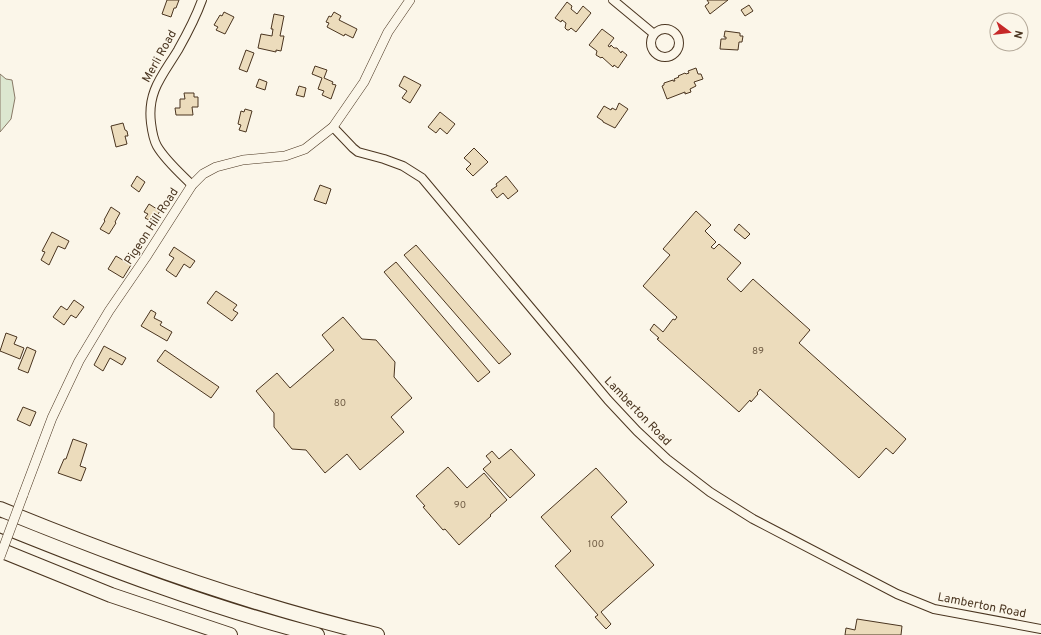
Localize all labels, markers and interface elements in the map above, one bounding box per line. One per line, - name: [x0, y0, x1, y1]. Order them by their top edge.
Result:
- north arrow: [989, 12, 1029, 52]
- street label: Merli Road: [139, 27, 181, 86]
- text: N: [1010, 29, 1025, 40]
- street label: Pigeon Hill Road: [121, 185, 183, 268]
- house number: 89: [752, 345, 764, 358]
- street label: Lamberton Road: [600, 374, 674, 450]
- house number: 80: [334, 397, 346, 410]
- house number: 90: [454, 499, 466, 512]
- house number: 100: [588, 538, 604, 551]
- street label: Lamberton Road: [936, 590, 1028, 622]

